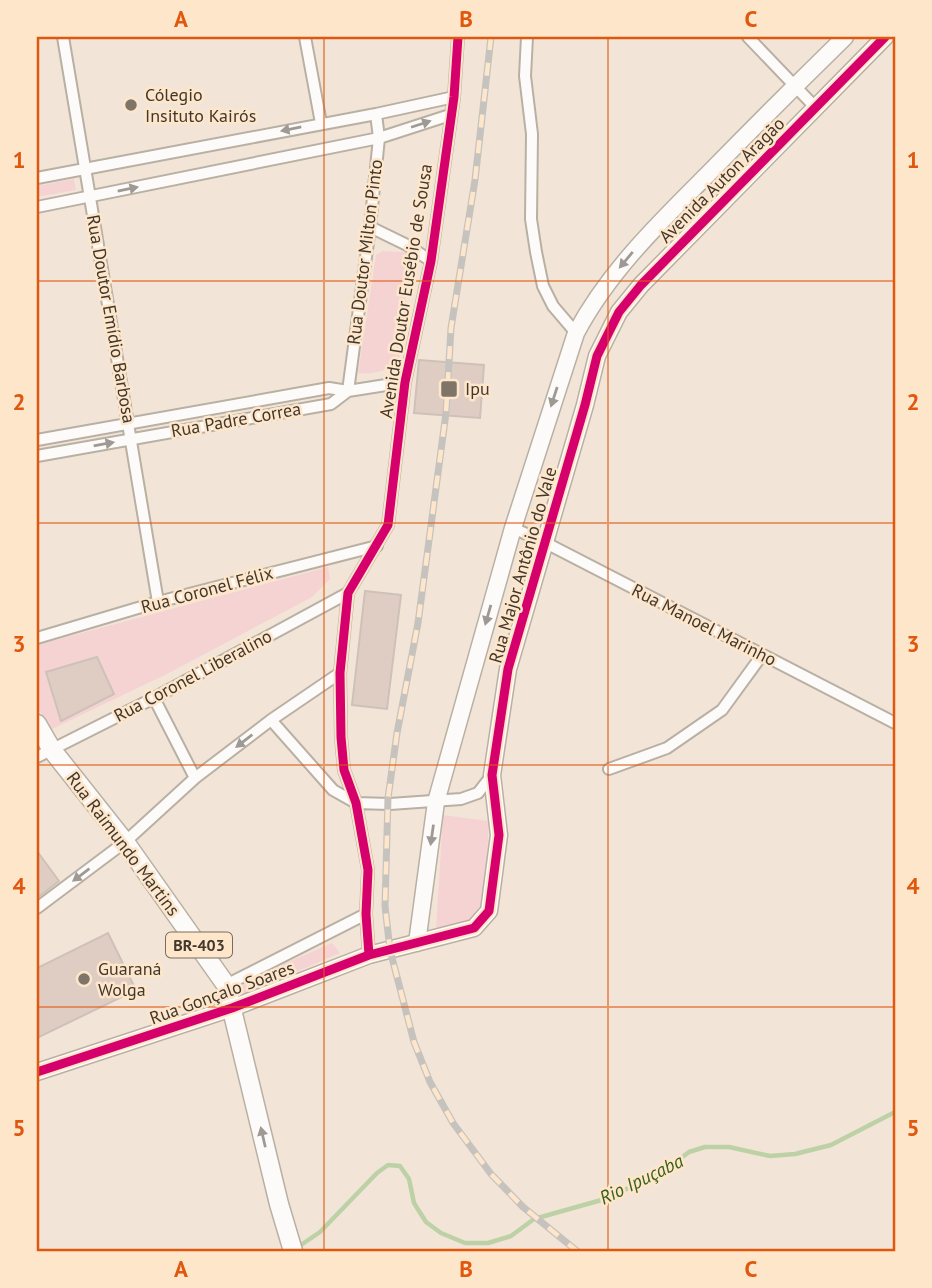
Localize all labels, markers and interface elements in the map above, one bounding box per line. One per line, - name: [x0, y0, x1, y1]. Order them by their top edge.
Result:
- text: A: [174, 4, 188, 33]
- text: B: [459, 4, 473, 33]
- text: C: [745, 4, 758, 33]
- place label: Cólegio Insituto Kairós: [145, 83, 256, 127]
- marker: Cólegio Insituto Kairós: [123, 97, 139, 113]
- street label: Avenida Auton Aragão: [654, 112, 789, 247]
- one-way arrow: [411, 119, 432, 129]
- one-way arrow: [280, 123, 302, 134]
- text: 1: [12, 145, 26, 174]
- text: 1: [906, 145, 920, 174]
- street label: Rua Doutor Milton Pinto: [342, 158, 387, 346]
- street label: Avenida Doutor Eusébio de Sousa: [374, 162, 437, 420]
- one-way arrow: [117, 183, 139, 194]
- street label: Rua Doutor Emídio Barbosa: [82, 213, 141, 425]
- one-way arrow: [619, 252, 634, 269]
- place label: Ipu: [465, 377, 490, 400]
- marker: Ipu: [439, 379, 459, 399]
- text: 2: [12, 387, 26, 416]
- one-way arrow: [549, 387, 559, 408]
- text: 2: [906, 387, 920, 416]
- street label: Rua Padre Correa: [169, 397, 303, 442]
- one-way arrow: [93, 438, 115, 449]
- street label: Rua Major Antônio do Vale: [483, 464, 562, 666]
- street label: Rua Coronel Félix: [138, 561, 275, 618]
- street label: Rua Manoel Marinho: [628, 578, 780, 671]
- one-way arrow: [483, 605, 493, 626]
- street label: Rua Coronel Liberalino: [110, 624, 276, 727]
- text: 3: [12, 629, 26, 658]
- text: 3: [906, 629, 920, 658]
- one-way arrow: [235, 733, 253, 747]
- street label: Rua Raimundo Martins: [62, 767, 185, 920]
- one-way arrow: [426, 824, 437, 846]
- one-way arrow: [72, 868, 90, 882]
- text: 4: [12, 871, 26, 900]
- text: 4: [906, 871, 920, 900]
- road number: BR-403: [166, 932, 232, 958]
- street label: Rua Gonçalo Soares: [146, 956, 297, 1029]
- place label: Guaraná Wolga: [98, 957, 161, 1001]
- marker: Guaraná Wolga: [76, 971, 92, 987]
- text: 5: [12, 1113, 26, 1142]
- text: 5: [906, 1113, 920, 1142]
- one-way arrow: [257, 1126, 268, 1148]
- water label: Rio Ipuçaba: [595, 1148, 688, 1210]
- text: A: [174, 1254, 188, 1283]
- text: B: [459, 1254, 473, 1283]
- text: C: [745, 1254, 758, 1283]

